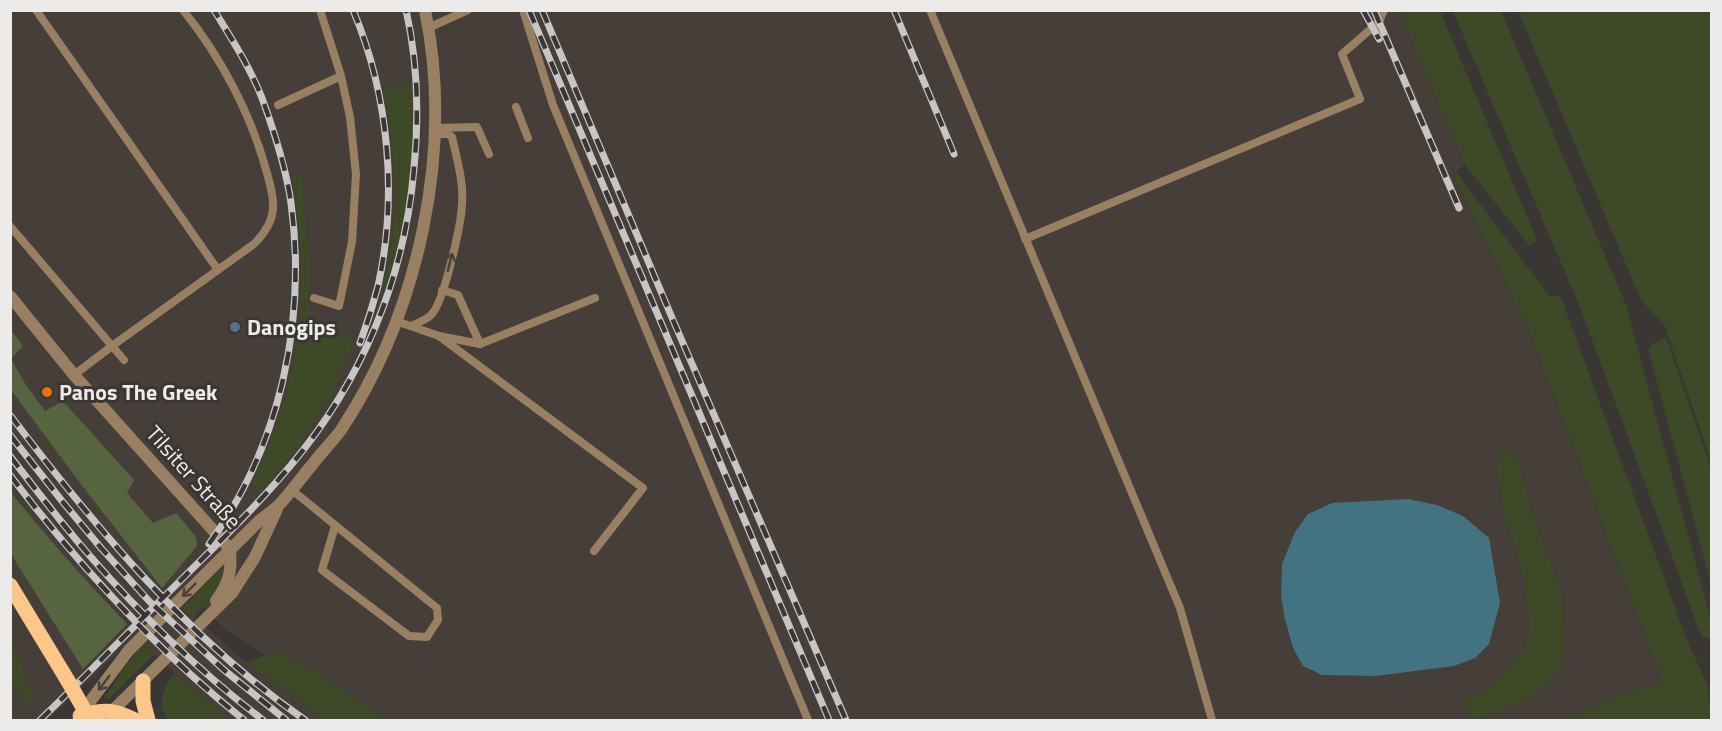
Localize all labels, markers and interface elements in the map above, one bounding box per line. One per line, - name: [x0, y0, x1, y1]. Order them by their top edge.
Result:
- one-way arrow: [445, 253, 457, 272]
- place label: Danogips: [247, 310, 336, 344]
- marker: Danogips: [228, 320, 242, 334]
- place label: Panos The Greek: [59, 375, 218, 409]
- marker: Panos The Greek: [40, 385, 54, 399]
- street label: Tilsiter Straße: [138, 417, 250, 537]
- one-way arrow: [181, 583, 196, 598]
- one-way arrow: [98, 674, 110, 690]

